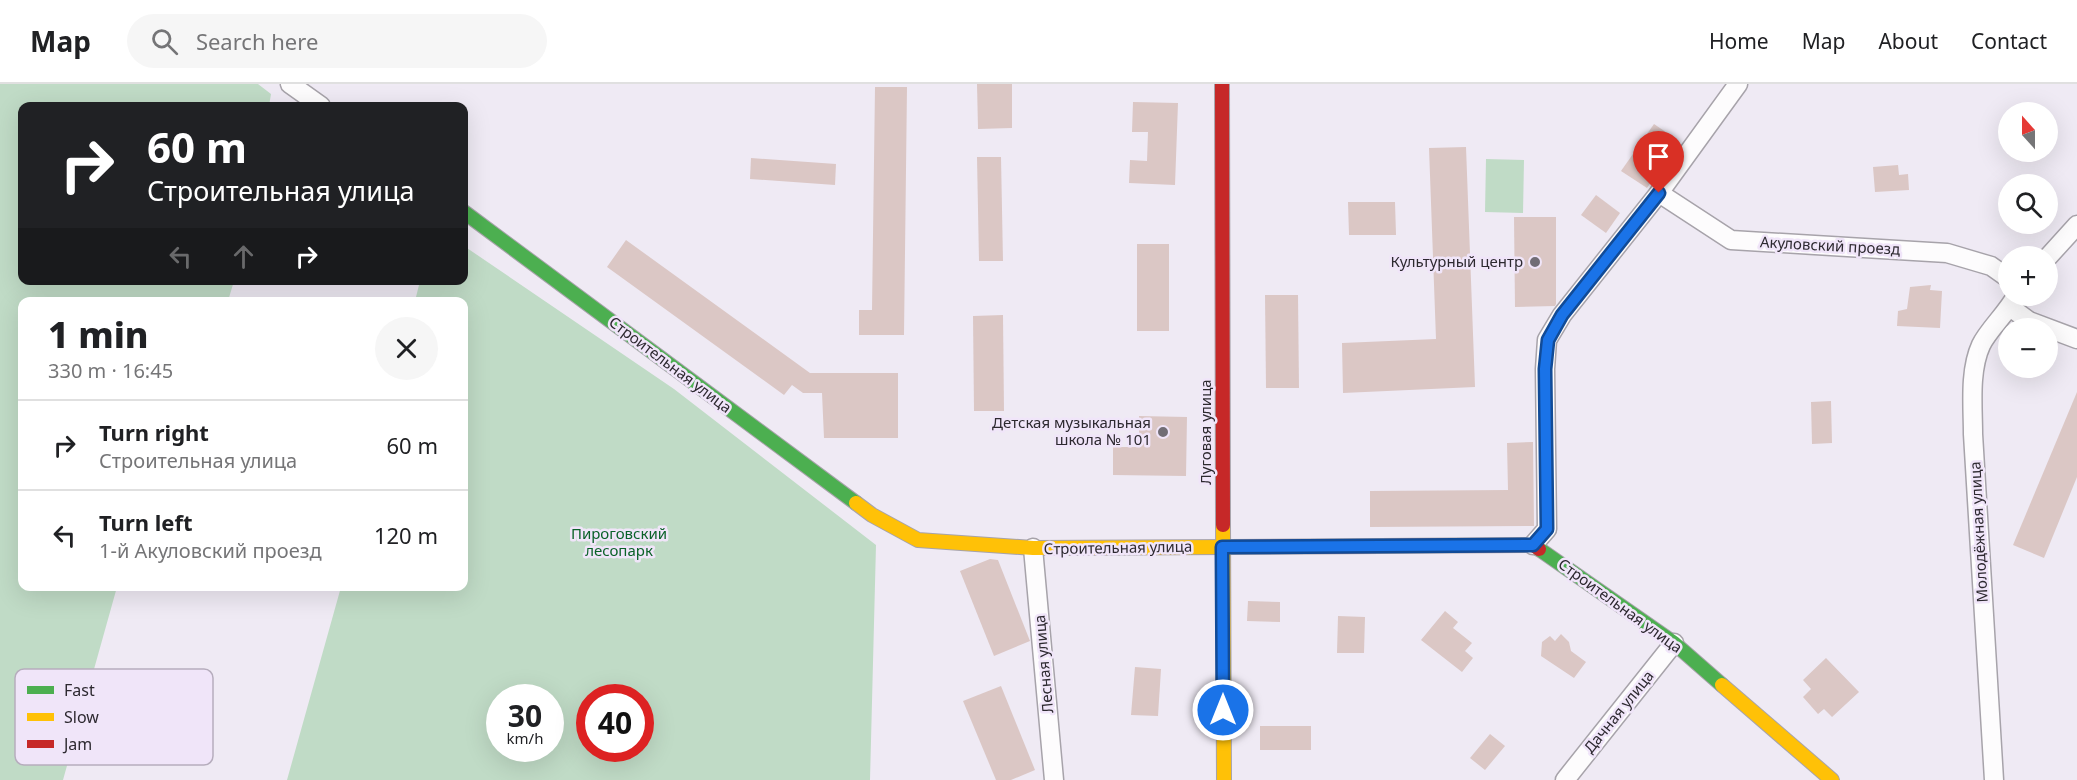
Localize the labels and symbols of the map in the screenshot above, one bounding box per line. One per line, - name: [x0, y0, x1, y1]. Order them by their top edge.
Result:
- north arrow: [1998, 102, 2058, 162]
- pin: [1633, 131, 1684, 193]
- street label: Акуловский проезд: [1759, 231, 1901, 259]
- place label: Культурный центр: [1391, 251, 1523, 271]
- marker: Культурный центр: [1528, 255, 1542, 269]
- street label: Строительная улица: [605, 311, 736, 417]
- street label: Луговая улица: [1195, 379, 1215, 485]
- place label: Детская музыкальная школа № 101: [992, 412, 1151, 449]
- marker: Детская музыкальная школа № 101: [1156, 425, 1170, 439]
- street label: Молодёжная улица: [1964, 461, 1992, 603]
- park label: Пироговский лесопарк: [571, 523, 667, 560]
- street label: Строительная улица: [1044, 536, 1192, 558]
- street label: Строительная улица: [1555, 553, 1687, 657]
- street label: Лесная улица: [1029, 614, 1057, 714]
- street label: Дачная улица: [1579, 666, 1658, 757]
- legend: [15, 669, 213, 765]
- position arrow: [1191, 678, 1255, 742]
- text: Fast: [64, 679, 95, 701]
- speed limit sign: 40: [576, 684, 654, 762]
- text: Slow: [64, 706, 99, 728]
- text: Jam: [62, 733, 92, 755]

